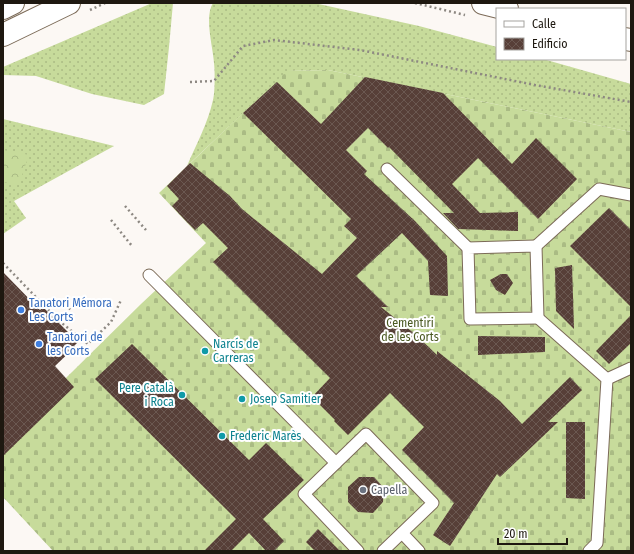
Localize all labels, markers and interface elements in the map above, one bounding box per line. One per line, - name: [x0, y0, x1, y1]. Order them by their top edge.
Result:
- legend: [496, 8, 626, 60]
- text: Calle: [532, 17, 556, 31]
- text: Edificio: [532, 37, 568, 51]
- place label: Tanatori Mémora Les Corts: [29, 296, 112, 324]
- marker: Tanatori Mémora Les Corts: [16, 305, 26, 315]
- park label: Cementiri de les Corts: [381, 316, 439, 344]
- place label: Tanatori de les Corts: [47, 330, 103, 358]
- place label: Narcís de Carreras: [213, 337, 259, 365]
- marker: Tanatori de les Corts: [34, 339, 44, 349]
- marker: Narcís de Carreras: [200, 346, 210, 356]
- place label: Pere Català i Roca: [119, 381, 174, 409]
- marker: Pere Català i Roca: [177, 390, 187, 400]
- place label: Josep Samitier: [250, 392, 322, 406]
- marker: Josep Samitier: [237, 394, 247, 404]
- place label: Frederic Marès: [230, 429, 301, 443]
- marker: Frederic Marès: [217, 431, 227, 441]
- place label: Capella: [371, 483, 407, 497]
- marker: Capella: [358, 485, 368, 495]
- scale bar: [498, 520, 567, 546]
- text: 20 m: [504, 527, 528, 541]

